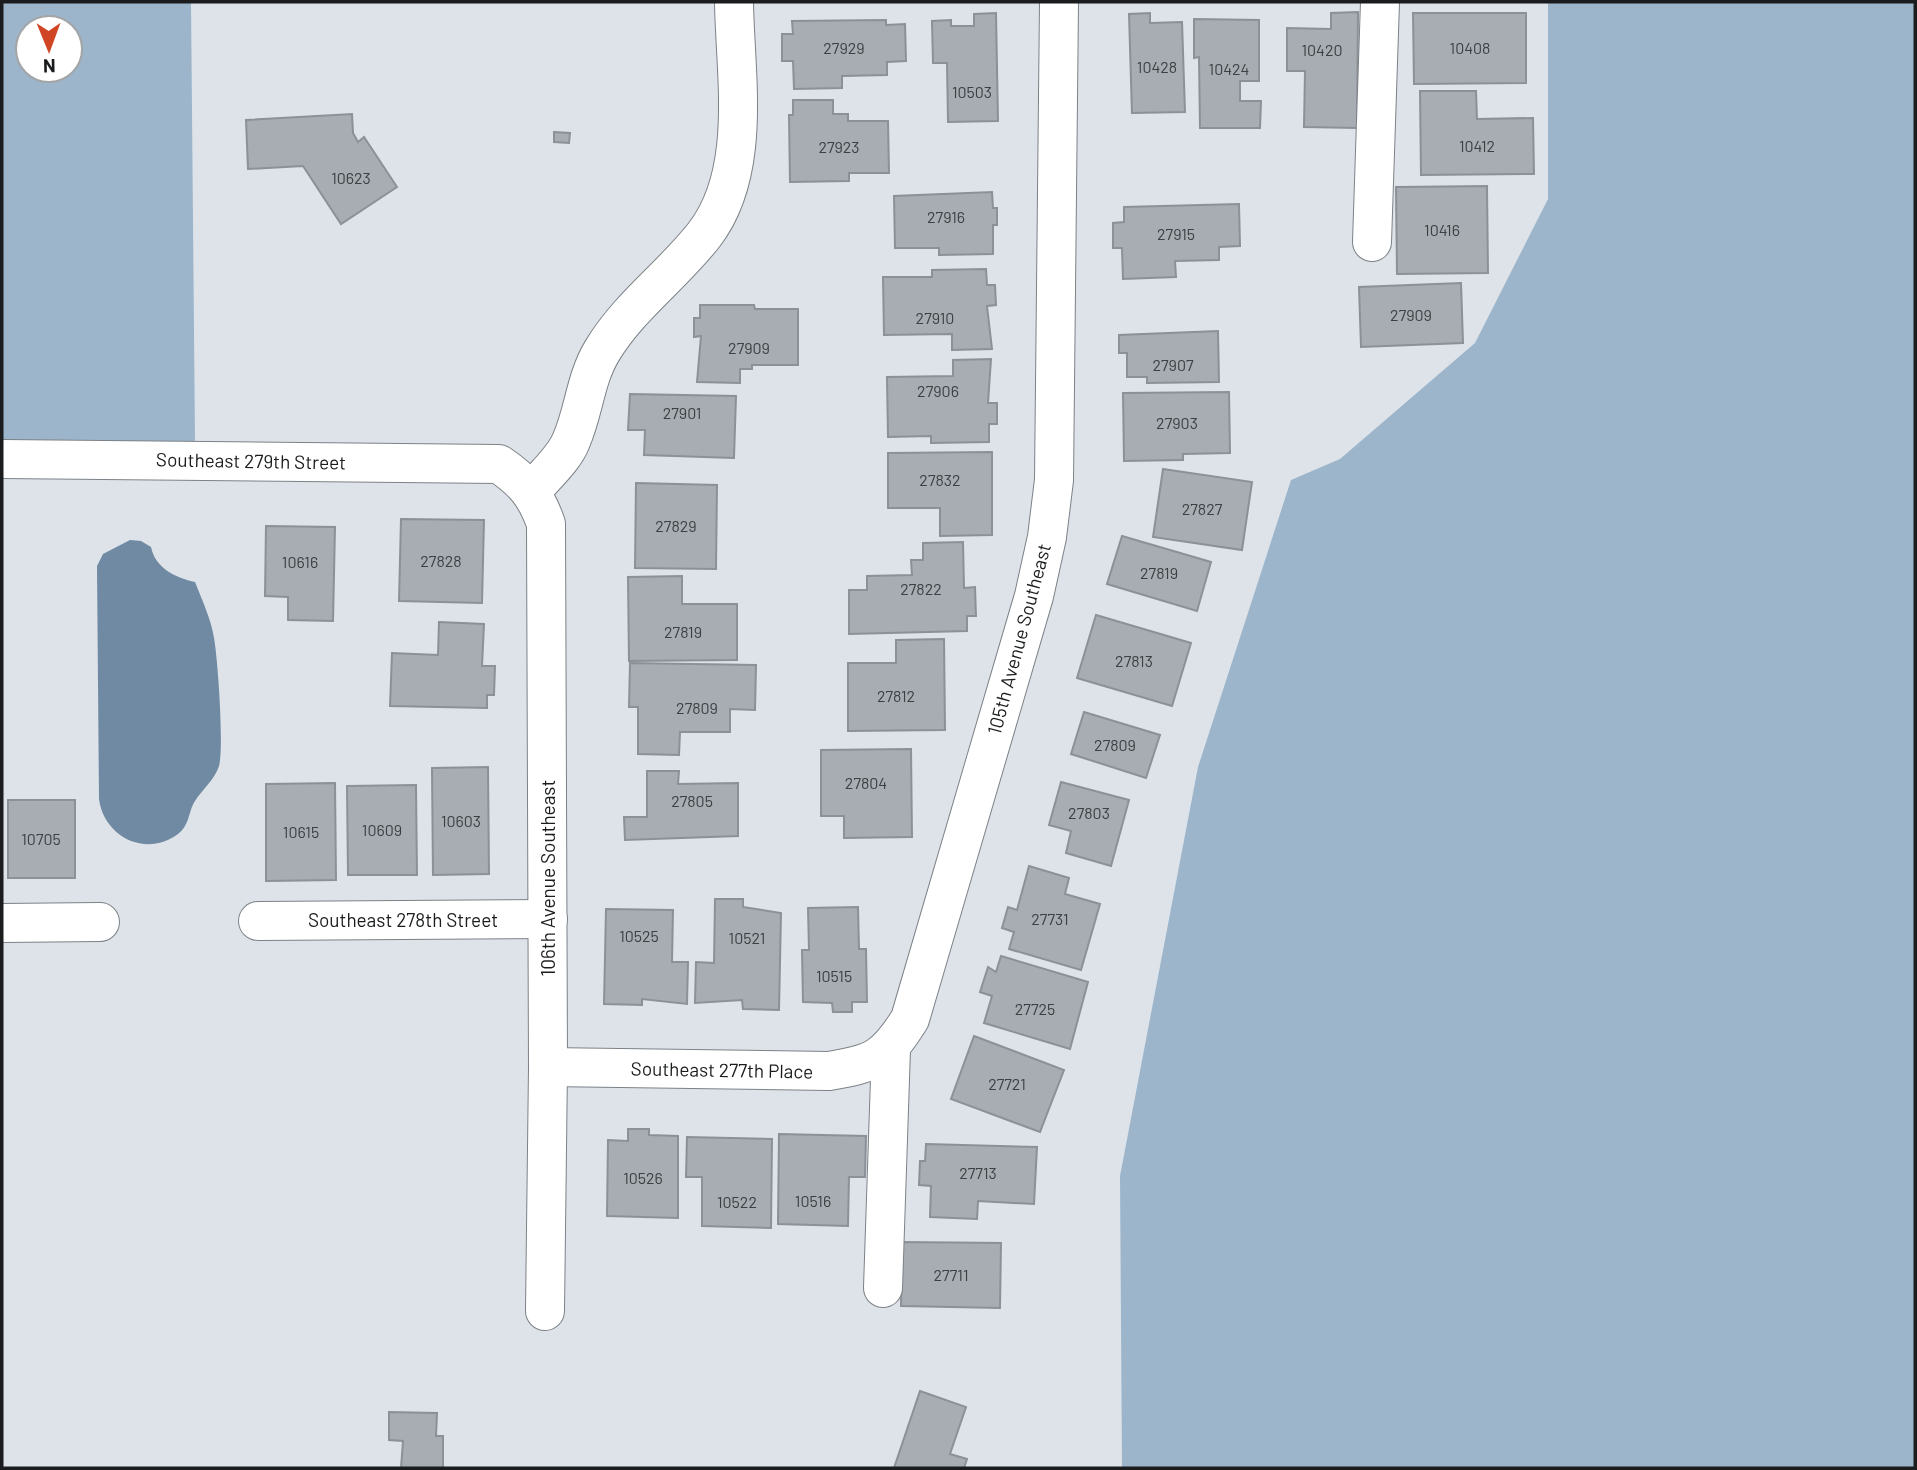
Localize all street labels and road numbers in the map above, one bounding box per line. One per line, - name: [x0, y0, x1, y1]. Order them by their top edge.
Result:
- street label: Southeast 279th Street: [156, 447, 346, 474]
- street label: 105th Avenue Southeast: [982, 541, 1055, 737]
- street label: 106th Avenue Southeast: [536, 780, 559, 976]
- street label: Southeast 278th Street: [308, 908, 498, 931]
- street label: Southeast 277th Place: [631, 1056, 814, 1083]

